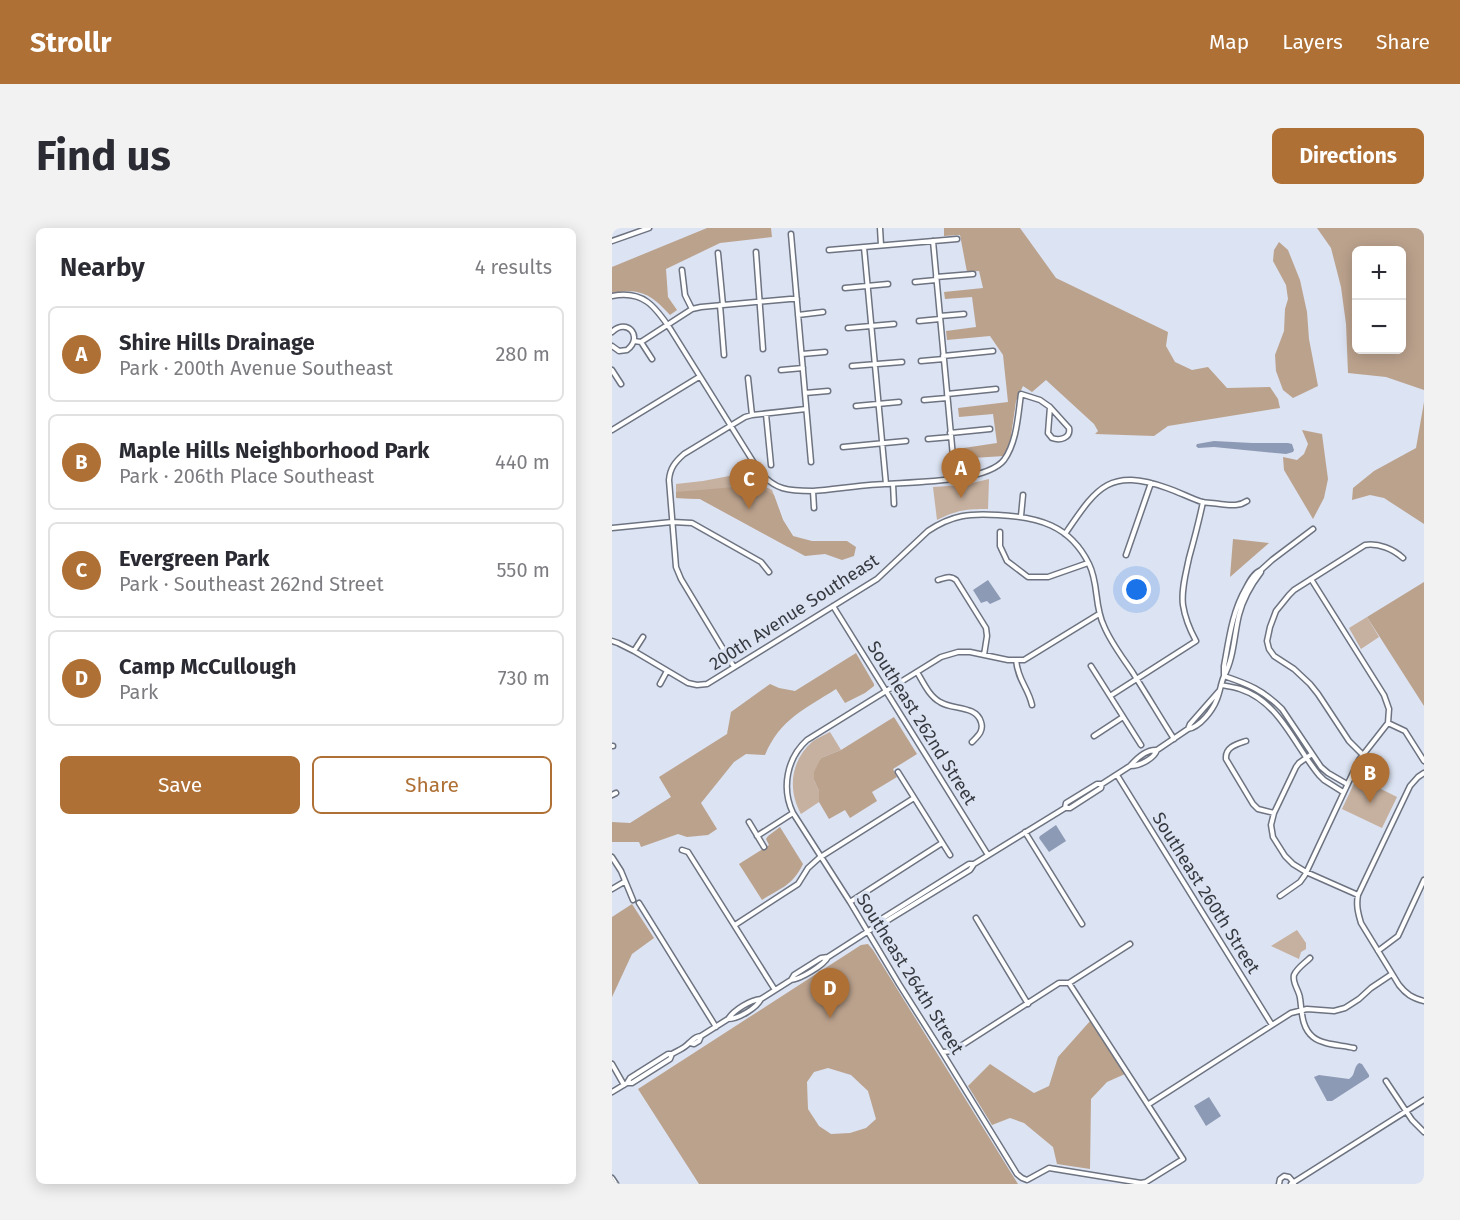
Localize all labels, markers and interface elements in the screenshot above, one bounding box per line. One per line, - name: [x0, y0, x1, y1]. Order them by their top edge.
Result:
- text: Strollr: [30, 26, 111, 59]
- text: Map: [1209, 29, 1249, 55]
- text: Layers: [1282, 29, 1343, 55]
- text: Share: [1376, 29, 1430, 55]
- button: Directions: [1272, 128, 1424, 184]
- text: Find us: [36, 131, 171, 181]
- map controls: [1352, 246, 1406, 354]
- button: +: [1352, 246, 1406, 300]
- text: Nearby: [60, 252, 145, 283]
- text: 4 results: [475, 255, 552, 279]
- button: −: [1352, 300, 1406, 354]
- text: Shire Hills Drainage: [119, 329, 315, 356]
- text: A: [76, 342, 87, 366]
- text: 280 m: [495, 342, 550, 366]
- text: Park · 200th Avenue Southeast: [119, 356, 393, 380]
- text: Maple Hills Neighborhood Park: [119, 437, 429, 464]
- pin: A: [942, 448, 980, 498]
- text: B: [75, 450, 88, 474]
- text: 440 m: [495, 450, 550, 474]
- pin: C: [730, 460, 768, 509]
- text: Park · 206th Place Southeast: [119, 464, 374, 488]
- text: Evergreen Park: [119, 545, 270, 572]
- street label: 200th Avenue Southeast: [705, 549, 883, 675]
- text: C: [76, 558, 87, 582]
- text: 550 m: [496, 558, 550, 582]
- text: Park · Southeast 262nd Street: [119, 572, 384, 596]
- your location: [1122, 575, 1151, 604]
- street label: Southeast 262nd Street: [863, 637, 982, 809]
- text: Camp McCullough: [119, 653, 296, 680]
- text: D: [75, 666, 88, 690]
- text: 730 m: [498, 666, 550, 690]
- text: Park: [119, 680, 158, 704]
- pin: B: [1350, 754, 1389, 803]
- button: Save: [60, 756, 300, 814]
- button: Share: [312, 756, 552, 814]
- street label: Southeast 260th Street: [1147, 808, 1265, 978]
- street label: Southeast 264th Street: [852, 890, 969, 1059]
- pin: D: [810, 968, 850, 1018]

